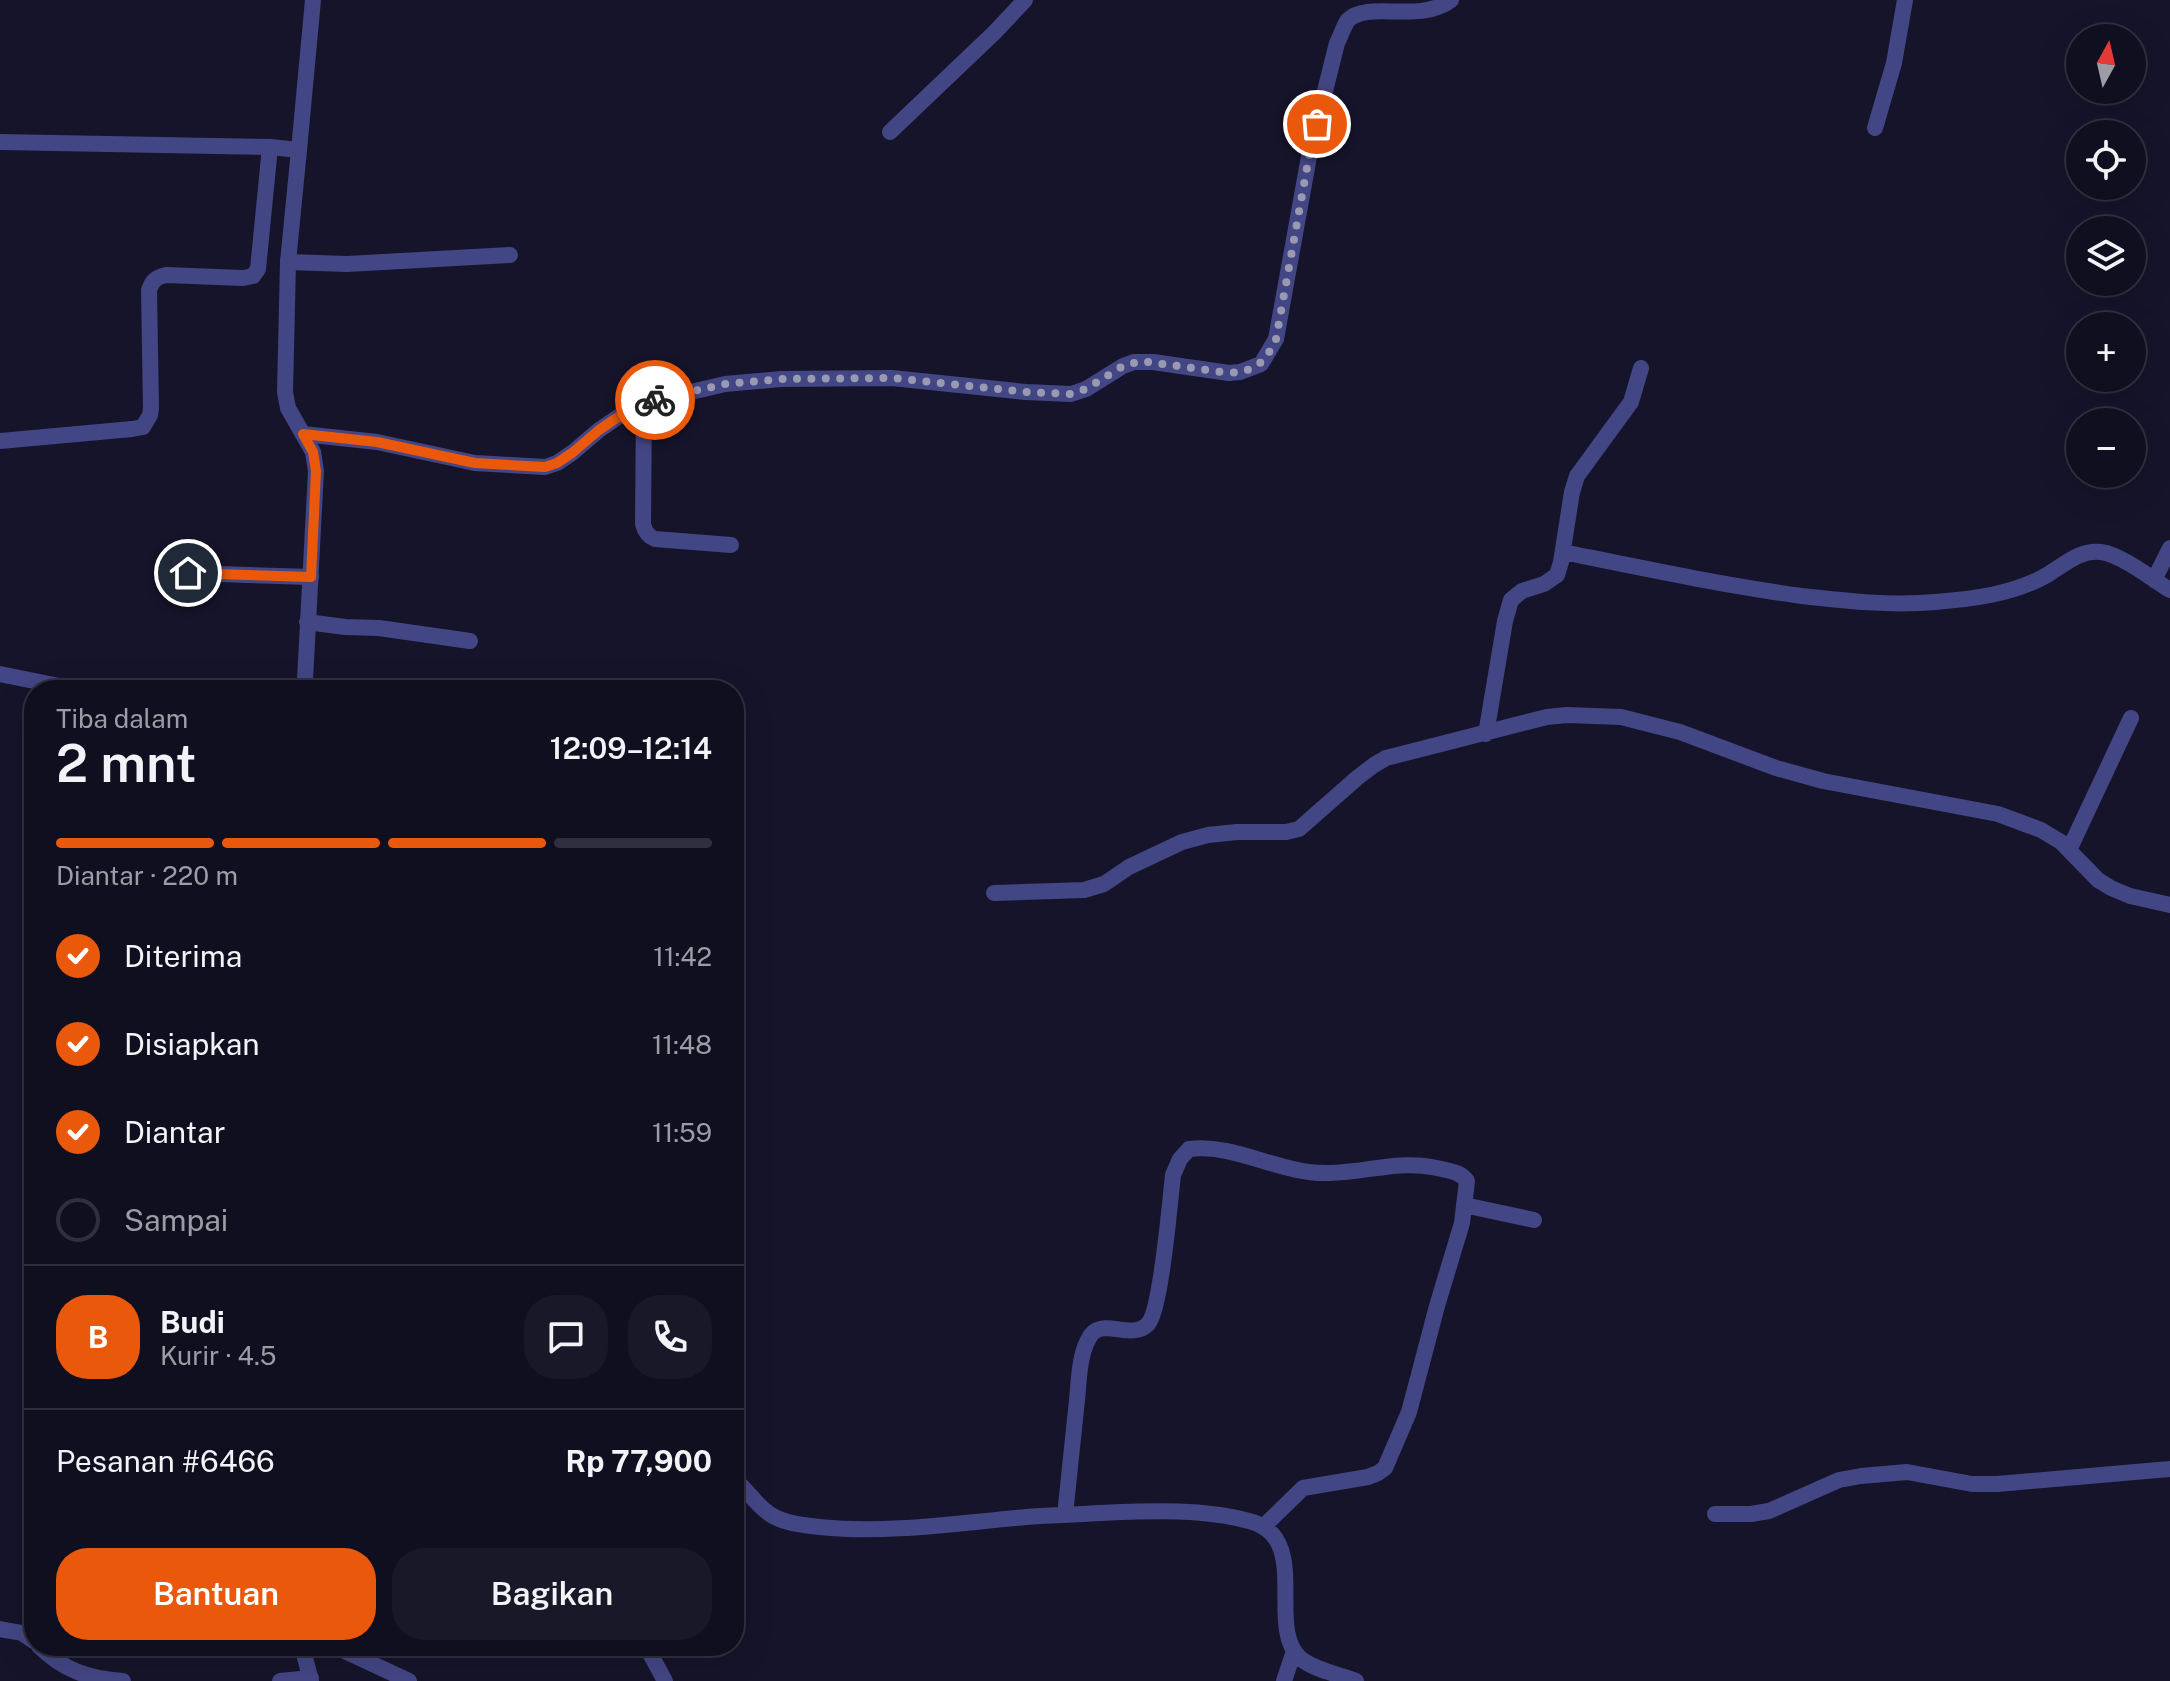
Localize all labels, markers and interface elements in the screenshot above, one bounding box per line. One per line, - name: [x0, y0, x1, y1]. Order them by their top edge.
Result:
- north arrow: [2066, 24, 2146, 104]
- map controls: [2066, 24, 2146, 488]
- pin: [1283, 90, 1351, 158]
- icon: bag: [1295, 102, 1339, 146]
- button: locate: [2066, 120, 2146, 200]
- button: layers: [2066, 216, 2146, 296]
- button: +: [2066, 312, 2146, 392]
- courier: [615, 360, 695, 440]
- icon: bike: [633, 378, 677, 422]
- button: −: [2066, 408, 2146, 488]
- pin: [154, 539, 222, 607]
- icon: home: [166, 551, 210, 595]
- text: Tiba dalam: [56, 703, 188, 734]
- text: 12:09–12:14: [550, 730, 712, 766]
- text: 2 mnt: [56, 733, 197, 794]
- text: Diantar · 220 m: [56, 860, 238, 891]
- icon: check: [56, 934, 100, 978]
- text: Diterima: [124, 938, 242, 974]
- text: 11:42: [653, 941, 712, 972]
- icon: check: [56, 1022, 100, 1066]
- text: Disiapkan: [124, 1026, 260, 1062]
- text: 11:48: [652, 1029, 712, 1060]
- icon: check: [56, 1110, 100, 1154]
- text: Diantar: [124, 1114, 225, 1150]
- text: 11:59: [652, 1117, 712, 1148]
- text: Sampai: [124, 1202, 228, 1238]
- button: chat: [524, 1295, 608, 1379]
- button: phone: [628, 1295, 712, 1379]
- text: Budi: [160, 1304, 225, 1340]
- text: B: [88, 1319, 108, 1355]
- text: Kurir · 4.5: [160, 1340, 276, 1371]
- text: Pesanan #6466: [56, 1443, 275, 1479]
- text: Rp 77,900: [565, 1443, 712, 1479]
- button: Bantuan: [56, 1548, 376, 1640]
- button: Bagikan: [392, 1548, 712, 1640]

